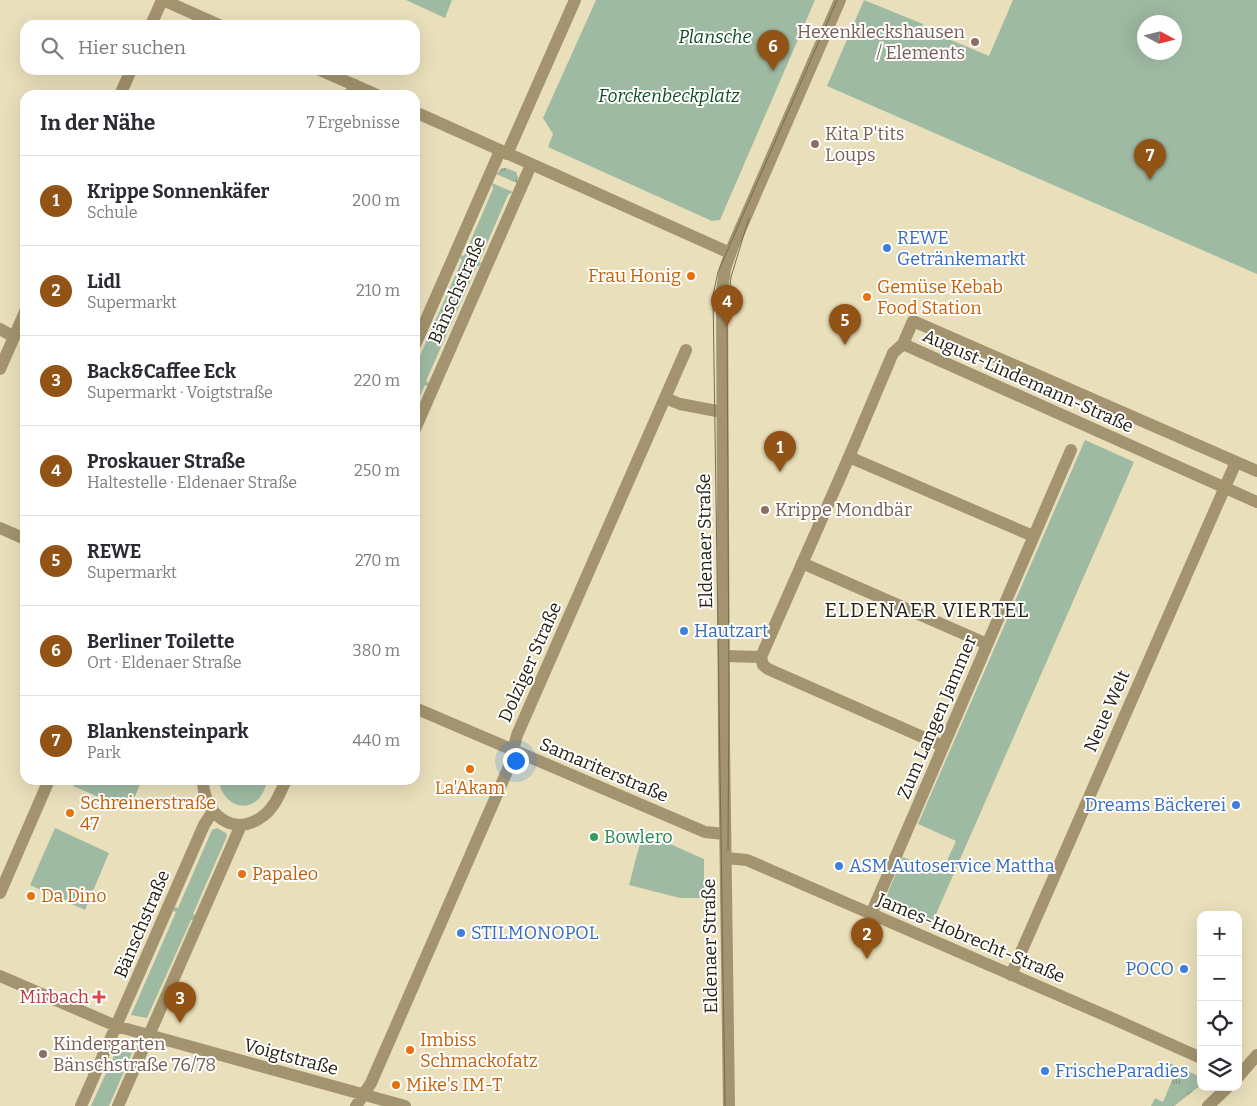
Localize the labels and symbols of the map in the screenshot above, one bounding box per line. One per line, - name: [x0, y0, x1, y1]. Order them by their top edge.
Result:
- north arrow: [1137, 15, 1182, 60]
- place label: Hexenkleckshausen / Elements: [797, 21, 966, 64]
- park label: Plansche: [679, 26, 752, 48]
- pin: 6: [757, 30, 789, 71]
- marker: Hexenkleckshausen / Elements: [969, 36, 981, 48]
- park label: Forckenbeckplatz: [598, 85, 740, 107]
- place label: Kita P'tits Loups: [825, 123, 904, 166]
- marker: Kita P'tits Loups: [809, 138, 821, 150]
- pin: 7: [1134, 139, 1166, 180]
- place label: REWE Getränkemarkt: [897, 227, 1026, 270]
- street label: Bänschstraße: [424, 233, 490, 347]
- marker: REWE Getränkemarkt: [881, 242, 893, 254]
- place label: Frau Honig: [588, 265, 681, 287]
- marker: Frau Honig: [685, 270, 697, 282]
- place label: Gemüse Kebab Food Station: [877, 276, 1003, 319]
- pin: 4: [711, 285, 743, 326]
- marker: Gemüse Kebab Food Station: [861, 291, 873, 303]
- pin: 5: [829, 304, 861, 345]
- street label: August-Lindemann-Straße: [919, 324, 1137, 438]
- pin: 1: [764, 431, 796, 472]
- street label: Eldenaer Straße: [693, 473, 717, 609]
- place label: Krippe Mondbär: [775, 499, 912, 521]
- marker: Krippe Mondbär: [759, 504, 771, 516]
- street label: Dolziger Straße: [494, 598, 566, 726]
- district label: ELDENAER VIERTEL: [825, 598, 1029, 622]
- place label: Hautzart: [694, 620, 769, 642]
- marker: Hautzart: [678, 625, 690, 637]
- street label: Zum Langen Jammer: [893, 632, 981, 802]
- street label: Neue Welt: [1079, 666, 1135, 755]
- street label: Samariterstraße: [536, 733, 672, 807]
- your location: [503, 748, 529, 774]
- marker: La'Akam: [464, 763, 476, 775]
- place label: La'Akam: [435, 777, 505, 799]
- place label: Schreinerstraße 47: [80, 792, 216, 835]
- place label: Dreams Bäckerei: [1085, 794, 1226, 816]
- marker: Dreams Bäckerei: [1230, 799, 1242, 811]
- marker: Schreinerstraße 47: [64, 807, 76, 819]
- place label: Bowlero: [604, 826, 673, 848]
- marker: Bowlero: [588, 831, 600, 843]
- place label: ASM Autoservice Mattha: [849, 855, 1055, 877]
- marker: ASM Autoservice Mattha: [833, 860, 845, 872]
- place label: Papaleo: [252, 863, 318, 885]
- street label: Bänschstraße: [109, 867, 175, 981]
- marker: Papaleo: [236, 868, 248, 880]
- street label: Eldenaer Straße: [698, 878, 722, 1014]
- place label: Da Dino: [41, 885, 107, 907]
- street label: James-Hobrecht-Straße: [873, 888, 1068, 988]
- marker: Da Dino: [25, 890, 37, 902]
- pin: 2: [851, 918, 883, 959]
- place label: STILMONOPOL: [471, 922, 599, 944]
- marker: STILMONOPOL: [455, 927, 467, 939]
- place label: POCO: [1125, 958, 1174, 980]
- marker: POCO: [1178, 963, 1190, 975]
- pin: 3: [164, 982, 196, 1023]
- place label: Mirbach: [20, 986, 89, 1008]
- marker: Mirbach: [93, 991, 105, 1003]
- place label: Imbiss Schmackofatz: [420, 1029, 538, 1072]
- place label: Kindergarten Bänschstraße 76/78: [53, 1033, 216, 1076]
- street label: Voigtstraße: [241, 1034, 341, 1080]
- marker: Imbiss Schmackofatz: [404, 1044, 416, 1056]
- marker: Kindergarten Bänschstraße 76/78: [37, 1048, 49, 1060]
- place label: FrischeParadies: [1055, 1060, 1188, 1082]
- marker: FrischeParadies: [1039, 1065, 1051, 1077]
- place label: Mike's IM-T: [406, 1074, 503, 1096]
- marker: Mike's IM-T: [390, 1079, 402, 1091]

